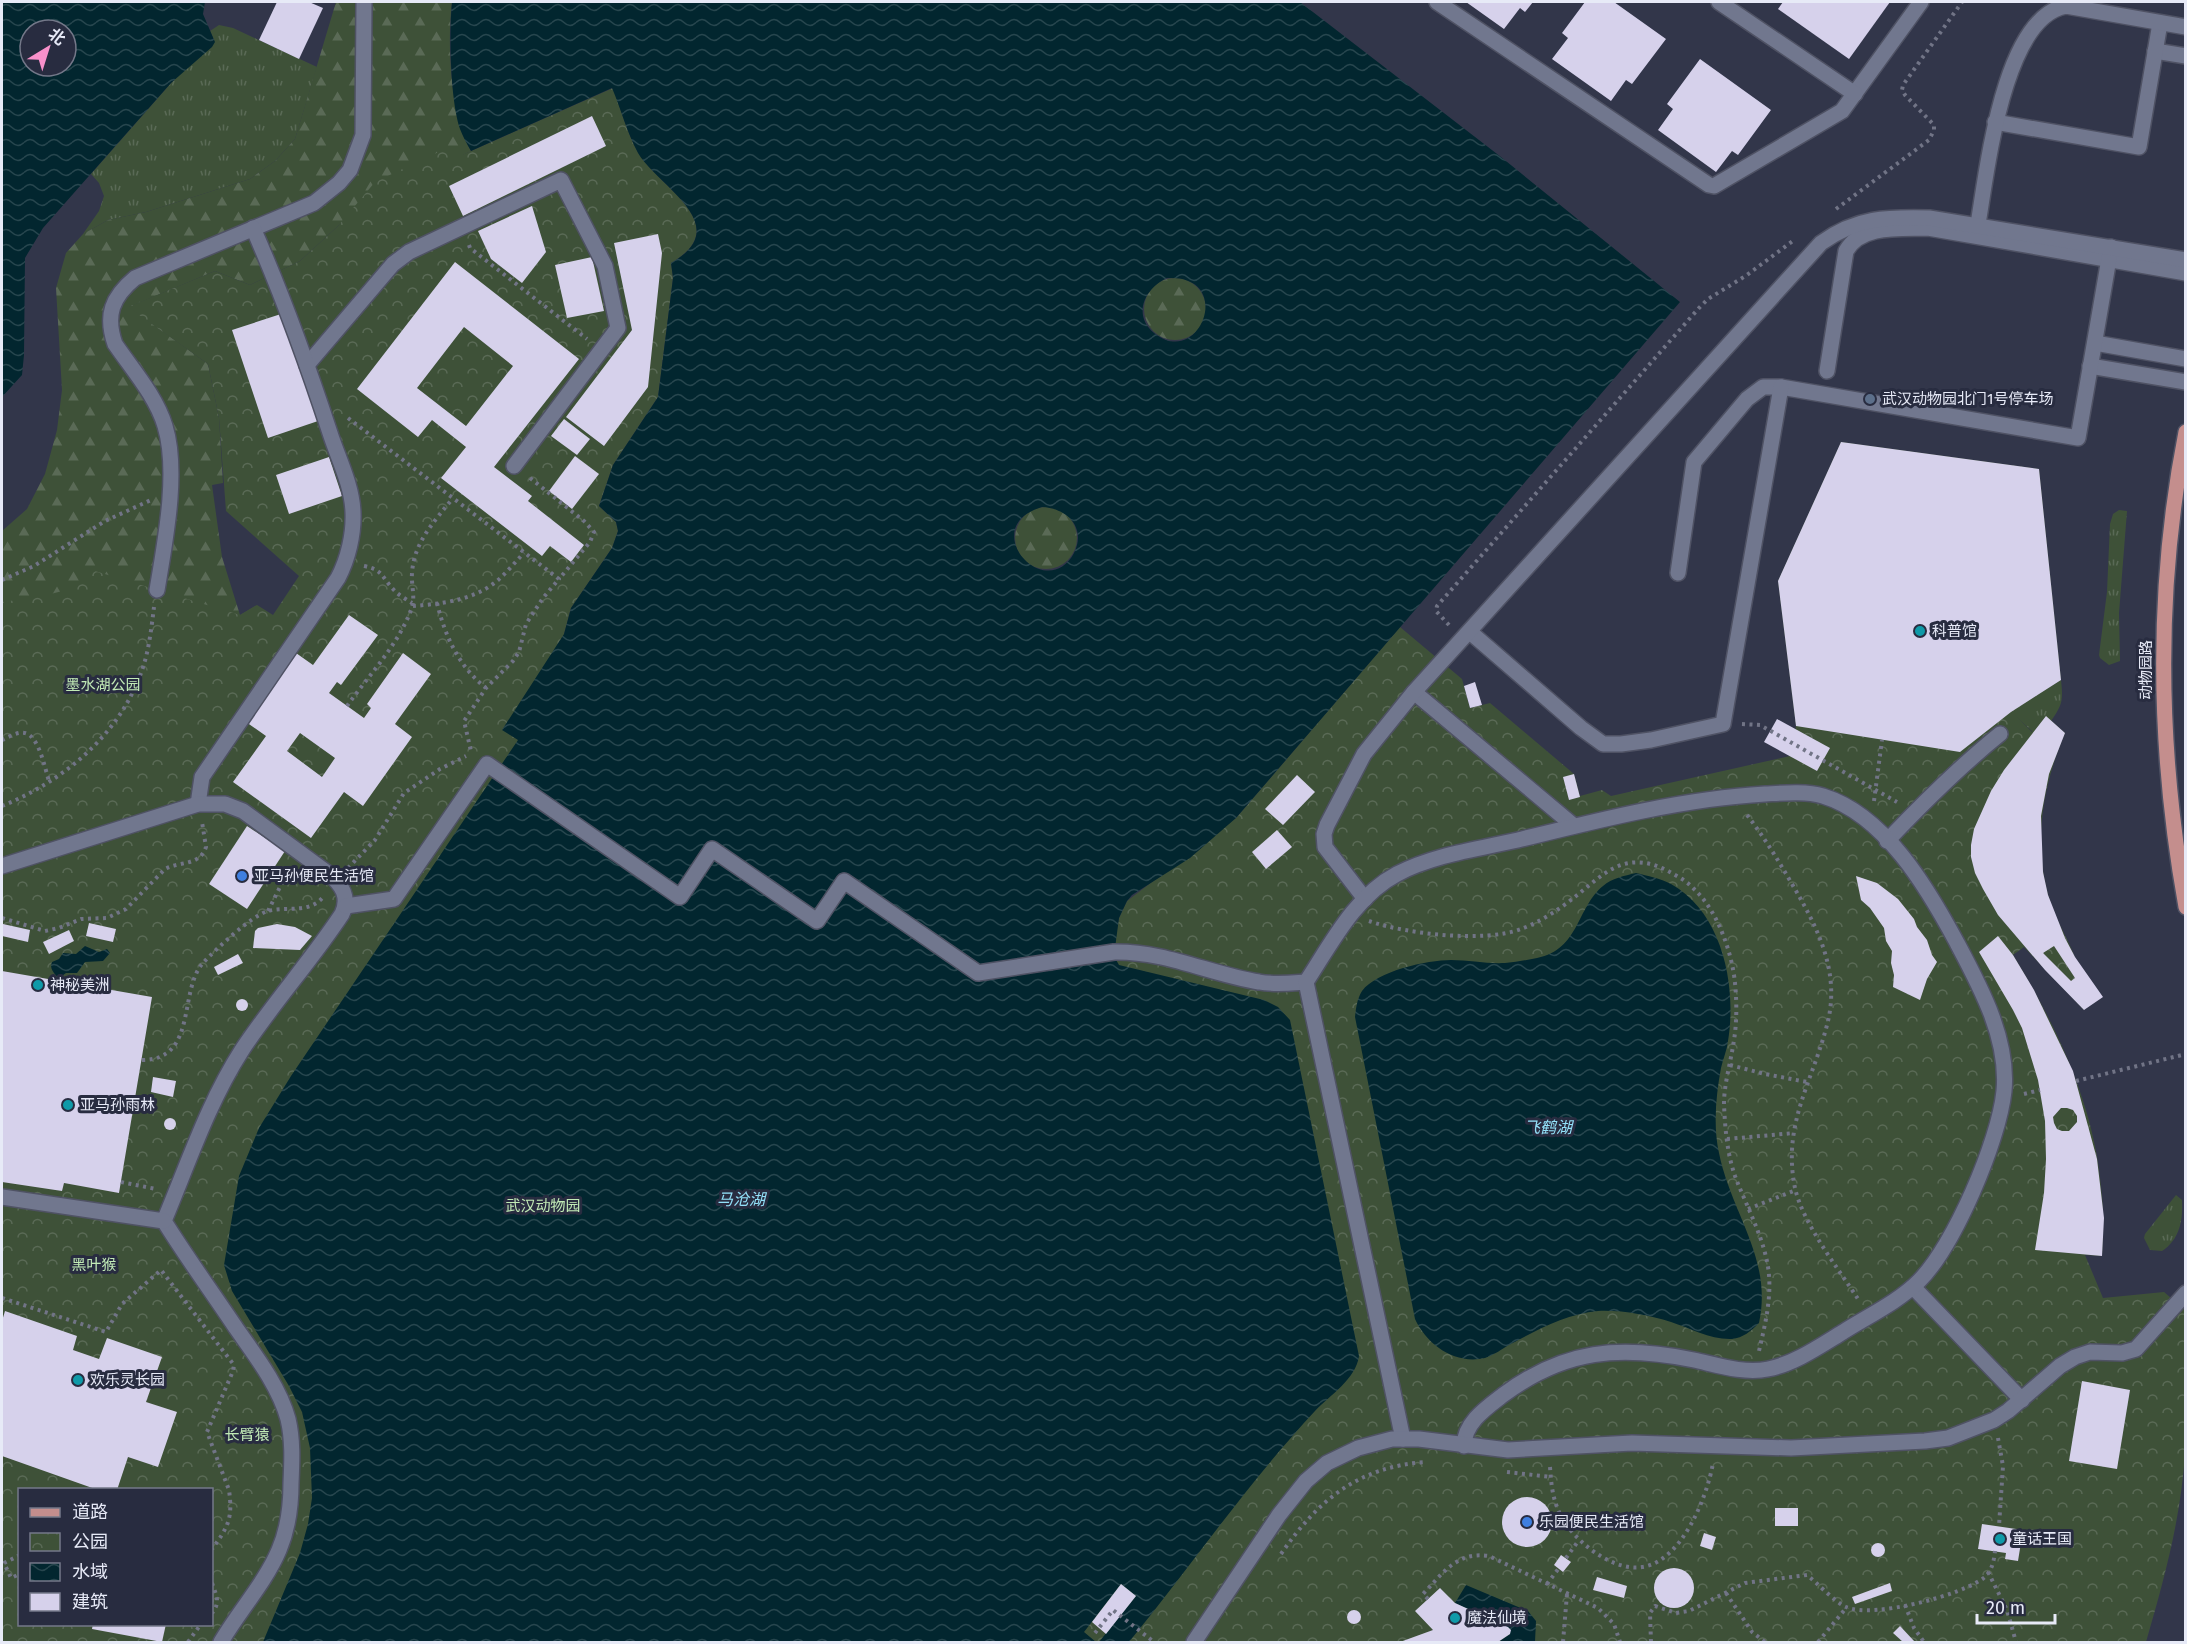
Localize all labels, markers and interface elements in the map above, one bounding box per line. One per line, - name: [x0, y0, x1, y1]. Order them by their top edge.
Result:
- north arrow: [18, 18, 78, 78]
- text: 北: [45, 24, 69, 49]
- place label: 武汉动物园北门1号停车场: [1882, 390, 2054, 408]
- marker: 武汉动物园北门1号停车场: [1863, 392, 1877, 406]
- place label: 科普馆: [1932, 622, 1977, 640]
- marker: 科普馆: [1913, 624, 1927, 638]
- street label: 动物园路: [2137, 640, 2155, 700]
- park label: 墨水湖公园: [65, 676, 141, 694]
- place label: 亚马孙便民生活馆: [254, 867, 374, 885]
- marker: 亚马孙便民生活馆: [235, 869, 249, 883]
- place label: 神秘美洲: [50, 976, 110, 994]
- marker: 神秘美洲: [31, 978, 45, 992]
- place label: 亚马孙雨林: [80, 1096, 155, 1114]
- marker: 亚马孙雨林: [61, 1098, 75, 1112]
- water label: 飞鹤湖: [1524, 1118, 1575, 1137]
- water label: 马沧湖: [717, 1190, 768, 1209]
- park label: 武汉动物园: [505, 1197, 581, 1215]
- park label: 黑叶猴: [71, 1256, 117, 1274]
- place label: 欢乐灵长园: [90, 1371, 165, 1389]
- marker: 欢乐灵长园: [71, 1373, 85, 1387]
- park label: 长臂猿: [224, 1426, 270, 1444]
- legend: [18, 1488, 213, 1626]
- text: 道路: [72, 1501, 108, 1523]
- place label: 乐园便民生活馆: [1539, 1513, 1644, 1531]
- marker: 乐园便民生活馆: [1520, 1515, 1534, 1529]
- place label: 童话王国: [2012, 1530, 2072, 1548]
- text: 公园: [72, 1531, 108, 1553]
- marker: 童话王国: [1993, 1532, 2007, 1546]
- text: 水域: [72, 1561, 108, 1583]
- scale bar: [1977, 1587, 2055, 1625]
- text: 建筑: [72, 1591, 108, 1613]
- text: 20 m: [1986, 1597, 2025, 1619]
- place label: 魔法仙境: [1467, 1609, 1527, 1627]
- marker: 魔法仙境: [1448, 1611, 1462, 1625]

